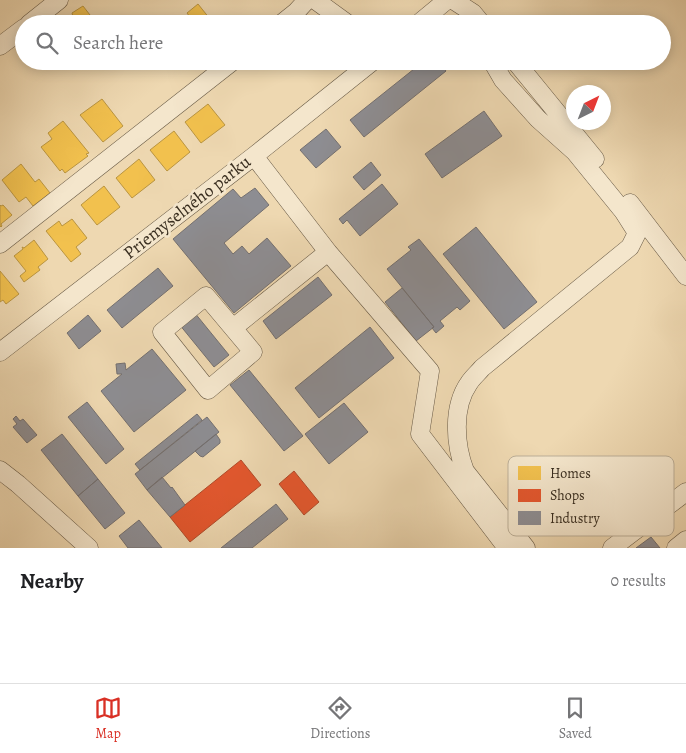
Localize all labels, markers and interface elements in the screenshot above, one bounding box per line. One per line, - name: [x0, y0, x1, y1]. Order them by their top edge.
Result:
- search box: [15, 15, 671, 70]
- icon: search: [33, 29, 61, 57]
- text: Search here: [73, 30, 163, 56]
- north arrow: [566, 85, 611, 130]
- street label: Priemyselného parku: [118, 149, 256, 264]
- legend: [508, 456, 674, 536]
- text: Homes: [550, 464, 591, 483]
- text: Shops: [550, 486, 585, 505]
- text: Industry: [550, 509, 600, 528]
- text: Nearby: [20, 567, 83, 595]
- text: 0 results: [610, 570, 666, 592]
- tab: Map: [94, 694, 122, 743]
- tab: Directions: [310, 694, 370, 743]
- tab: Saved: [559, 694, 592, 743]

